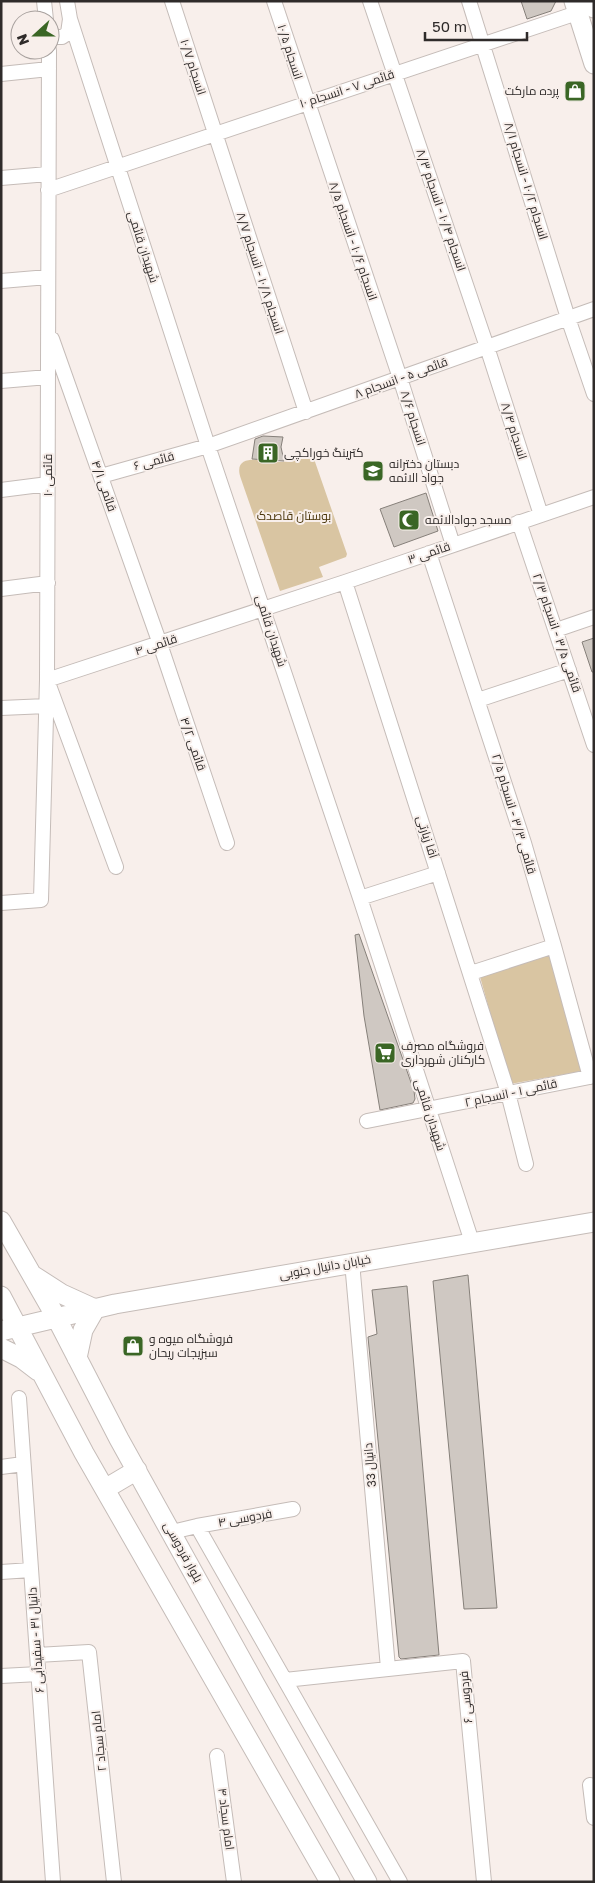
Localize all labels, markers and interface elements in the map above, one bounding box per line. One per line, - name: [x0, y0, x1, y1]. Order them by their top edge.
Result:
- north arrow: [10, 10, 60, 60]
- scale bar: [425, 10, 528, 42]
- text: 50 m: [432, 17, 467, 35]
- street label: انسجام ۱۰/۵: [274, 22, 306, 82]
- text: N: [13, 32, 32, 48]
- street label: انسجام ۱۰/۷: [176, 37, 210, 97]
- street label: قائمی ۷ - انسجام ۱۰: [298, 66, 396, 112]
- shop icon: پرده مارکت: [563, 79, 587, 103]
- place label: پرده مارکت: [505, 83, 560, 100]
- street label: انسجام ۱۰/۲ - انسجام ۸/۱: [500, 120, 552, 242]
- street label: انسجام ۱۰/۴ - انسجام ۸/۳: [413, 147, 469, 273]
- street label: انسجام ۱۰/۶ - انسجام ۸/۵: [325, 179, 381, 303]
- street label: شهیدان قائمی: [125, 209, 162, 285]
- street label: انسجام ۱۰/۸ - انسجام ۸/۷: [233, 210, 287, 336]
- street label: قائمی ۵ - انسجام ۸: [352, 354, 450, 402]
- street label: انسجام ۸/۶: [397, 388, 429, 448]
- street label: انسجام ۸/۴: [497, 400, 531, 462]
- building icon: کترینگ خوراکچی: [256, 441, 280, 465]
- place label: کترینگ خوراکچی: [284, 445, 364, 462]
- street label: قائمی ۶: [132, 448, 176, 473]
- street label: قائمی ۱۰: [40, 454, 55, 496]
- place label: دبستان دخترانه جواد الائمه: [389, 456, 460, 485]
- street label: قائمی ۴/۱: [89, 458, 120, 513]
- school or university icon: دبستان دخترانه جواد الائمه: [361, 459, 385, 483]
- park label: بوستان قاصدک: [257, 508, 331, 523]
- mosque icon: مسجد جوادالائمه: [397, 508, 421, 532]
- place label: مسجد جوادالائمه: [425, 512, 512, 527]
- street label: قائمی ۳: [406, 538, 452, 567]
- street label: قائمی ۳/۵ - انسجام ۲/۳: [529, 571, 585, 695]
- street label: شهیدان قائمی: [253, 593, 290, 669]
- street label: قائمی ۴: [133, 631, 179, 658]
- street label: قائمی ۴/۲: [177, 715, 210, 773]
- street label: قائمی ۳/۳ - انسجام ۲/۵: [488, 752, 540, 876]
- street label: آقا زیارتی: [414, 814, 442, 861]
- place label: فروشگاه مصرف کارکنان شهرداری: [401, 1038, 485, 1067]
- supermarket icon: فروشگاه مصرف کارکنان شهرداری: [373, 1041, 397, 1065]
- street label: قائمی ۱ - انسجام ۲: [463, 1075, 559, 1111]
- street label: شهیدان قائمی: [412, 1077, 449, 1153]
- street label: خیابان دانیال جنوبی: [278, 1251, 372, 1282]
- place label: فروشگاه میوه و سبزیجات ریحان: [149, 1331, 233, 1360]
- shop icon: فروشگاه میوه و سبزیجات ریحان: [121, 1334, 145, 1358]
- street label: دانیال 33: [360, 1442, 379, 1488]
- street label: فردوسی ۴: [217, 1505, 273, 1530]
- street label: بلوار فردوسی: [161, 1519, 206, 1585]
- street label: دانیال ۳۱ - سفیدآبی ۶: [24, 1586, 47, 1693]
- street label: فردوسی ۶: [456, 1670, 475, 1724]
- street label: امام سجاد ۲: [88, 1710, 110, 1772]
- street label: امام سجاد ۴: [214, 1787, 238, 1851]

